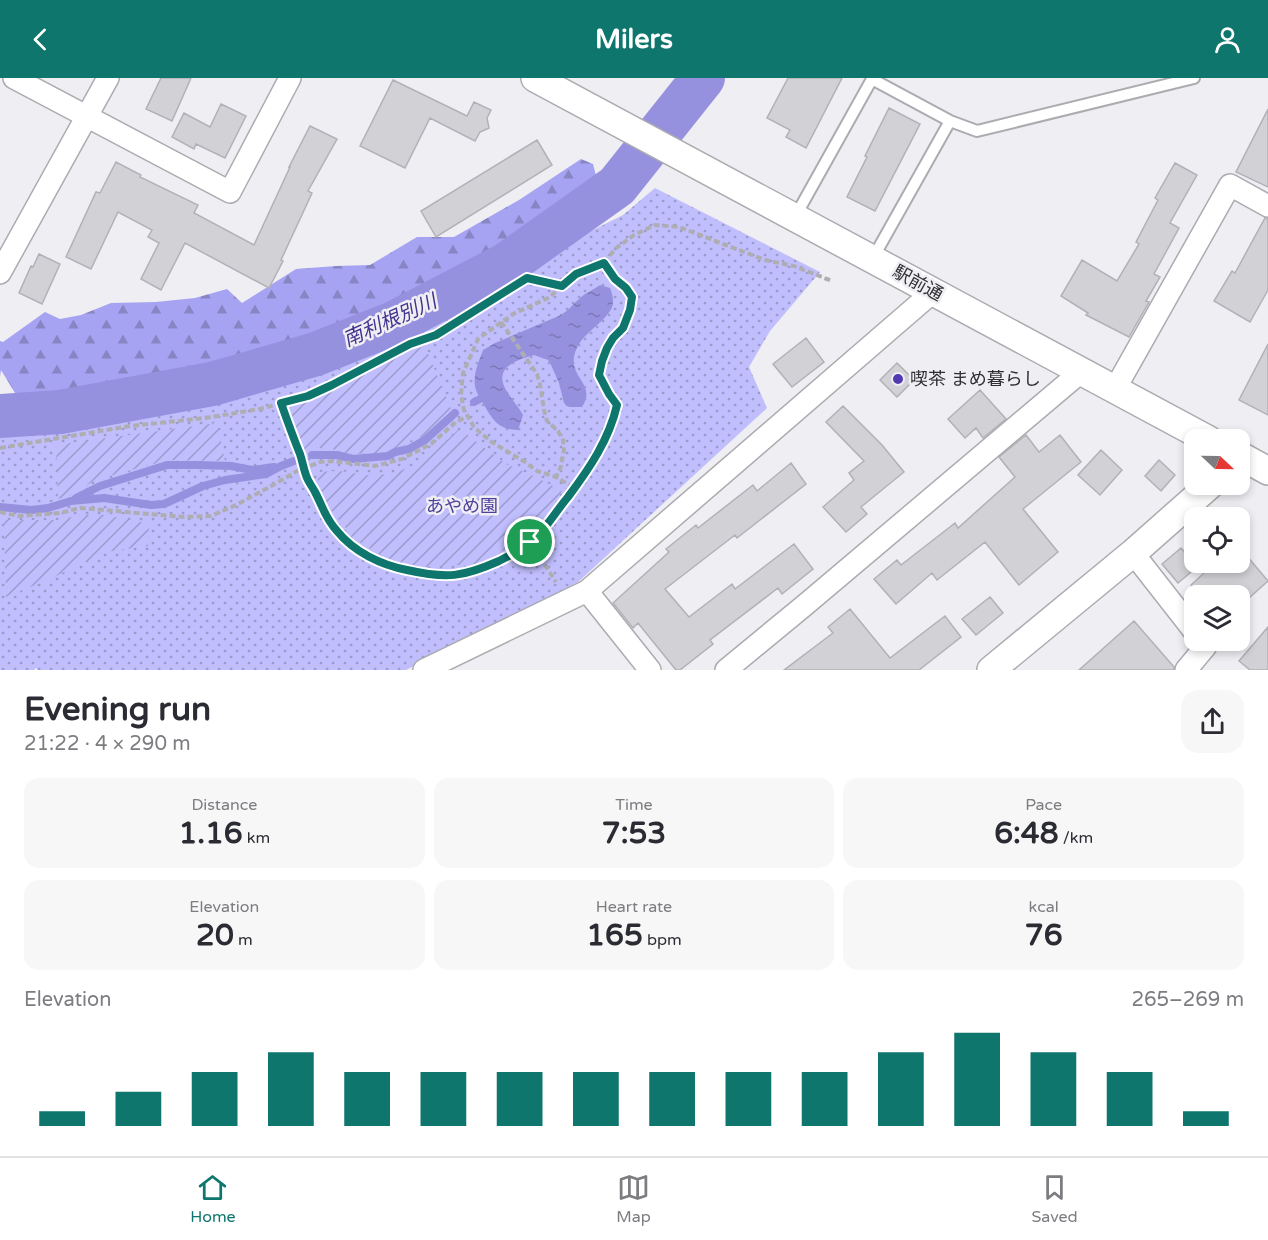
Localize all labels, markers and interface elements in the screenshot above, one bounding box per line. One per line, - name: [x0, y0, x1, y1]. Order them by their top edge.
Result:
- icon: back: [24, 23, 57, 56]
- text: Milers: [595, 23, 673, 56]
- icon: person: [1211, 23, 1244, 56]
- street label: 駅前通: [889, 260, 947, 306]
- water label: 南利根別川: [339, 289, 442, 352]
- place label: 喫茶 まめ暮らし: [910, 368, 1041, 390]
- marker: 喫茶 まめ暮らし: [891, 372, 905, 386]
- north arrow: [1184, 429, 1250, 495]
- map controls: [1184, 429, 1250, 651]
- park label: あやめ園: [426, 495, 498, 517]
- button: locate: [1184, 507, 1250, 573]
- pin: [504, 516, 555, 567]
- icon: arrive: [513, 525, 546, 558]
- button: layers: [1184, 585, 1250, 651]
- text: Evening run: [24, 690, 211, 729]
- button: share: [1181, 690, 1244, 753]
- text: 21:22 · 4 × 290 m: [24, 732, 191, 756]
- text: Distance: [191, 795, 257, 815]
- text: Time: [615, 795, 653, 815]
- text: Pace: [1025, 795, 1062, 815]
- text: 1.16: [178, 815, 243, 852]
- text: 7:53: [602, 815, 666, 852]
- text: 6:48: [994, 815, 1058, 852]
- text: km: [243, 828, 270, 848]
- text: /km: [1058, 828, 1093, 848]
- text: Elevation: [189, 897, 259, 917]
- text: Heart rate: [596, 897, 672, 917]
- text: kcal: [1029, 897, 1059, 917]
- text: 20: [196, 917, 234, 954]
- text: 165: [586, 917, 643, 954]
- text: 76: [1025, 917, 1063, 954]
- text: m: [234, 930, 253, 950]
- text: bpm: [643, 930, 682, 950]
- text: Elevation: [24, 988, 111, 1012]
- text: 265–269 m: [1131, 988, 1244, 1012]
- tab: Home: [190, 1171, 236, 1227]
- tab: Map: [616, 1171, 651, 1227]
- tab: Saved: [1031, 1171, 1078, 1227]

